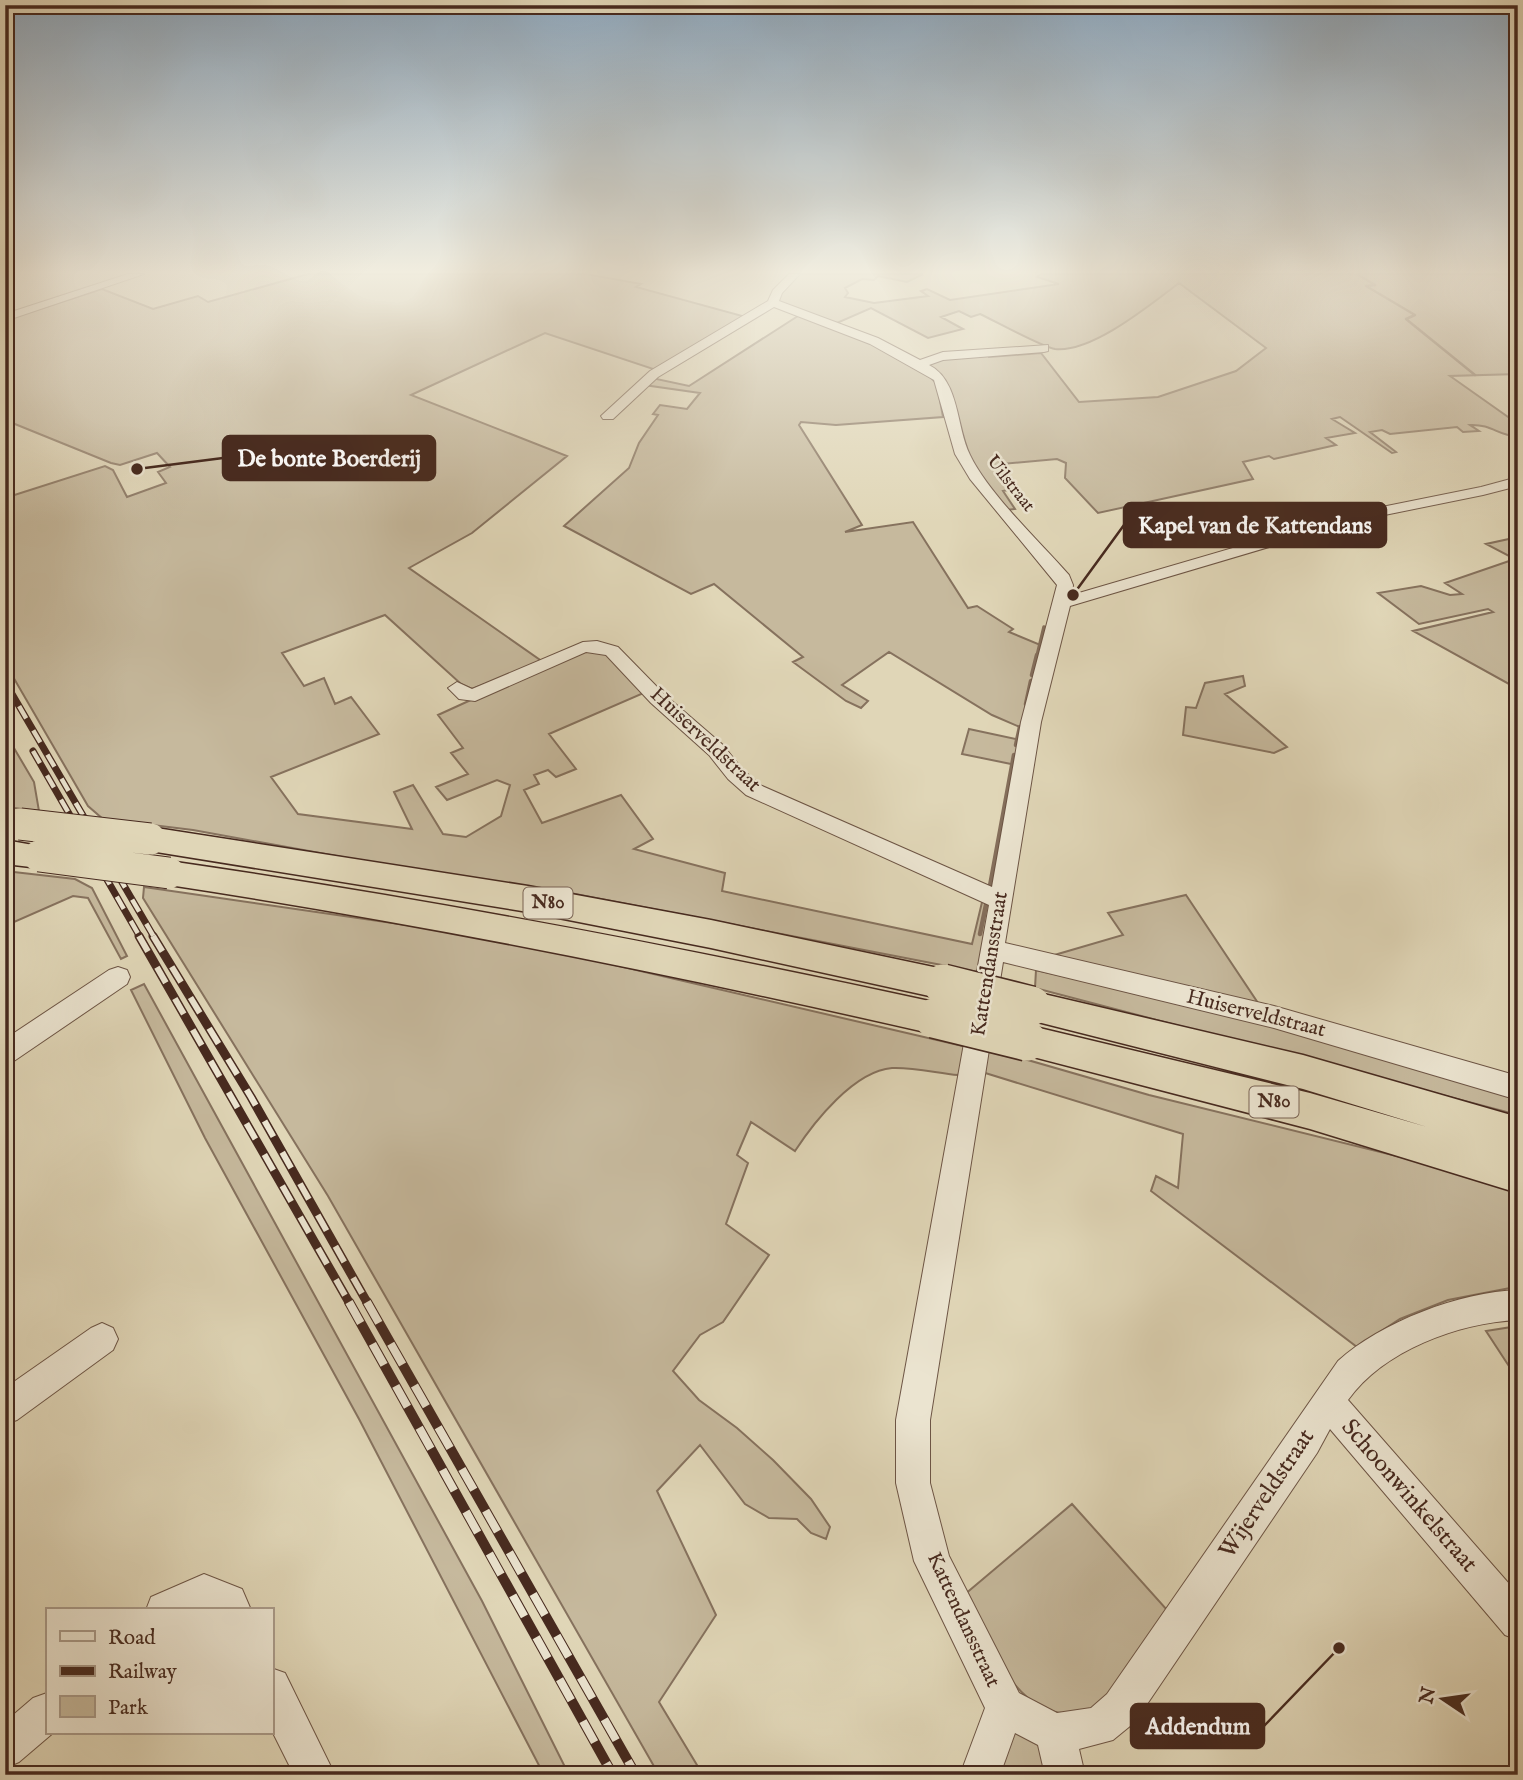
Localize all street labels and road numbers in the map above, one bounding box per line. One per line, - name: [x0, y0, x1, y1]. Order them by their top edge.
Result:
- street label: Uilstraat: [981, 451, 1039, 517]
- street label: Huiserveldstraat: [644, 682, 766, 798]
- road number: N80: [524, 888, 572, 918]
- street label: Kattendansstraat: [965, 890, 1015, 1038]
- street label: Huiserveldstraat: [1184, 984, 1328, 1044]
- road number: N80: [1250, 1086, 1298, 1118]
- street label: Schoonwinkelstraat: [1334, 1413, 1484, 1579]
- street label: Wijerveldstraat: [1212, 1423, 1322, 1565]
- street label: Kattendansstraat: [920, 1548, 1006, 1692]

